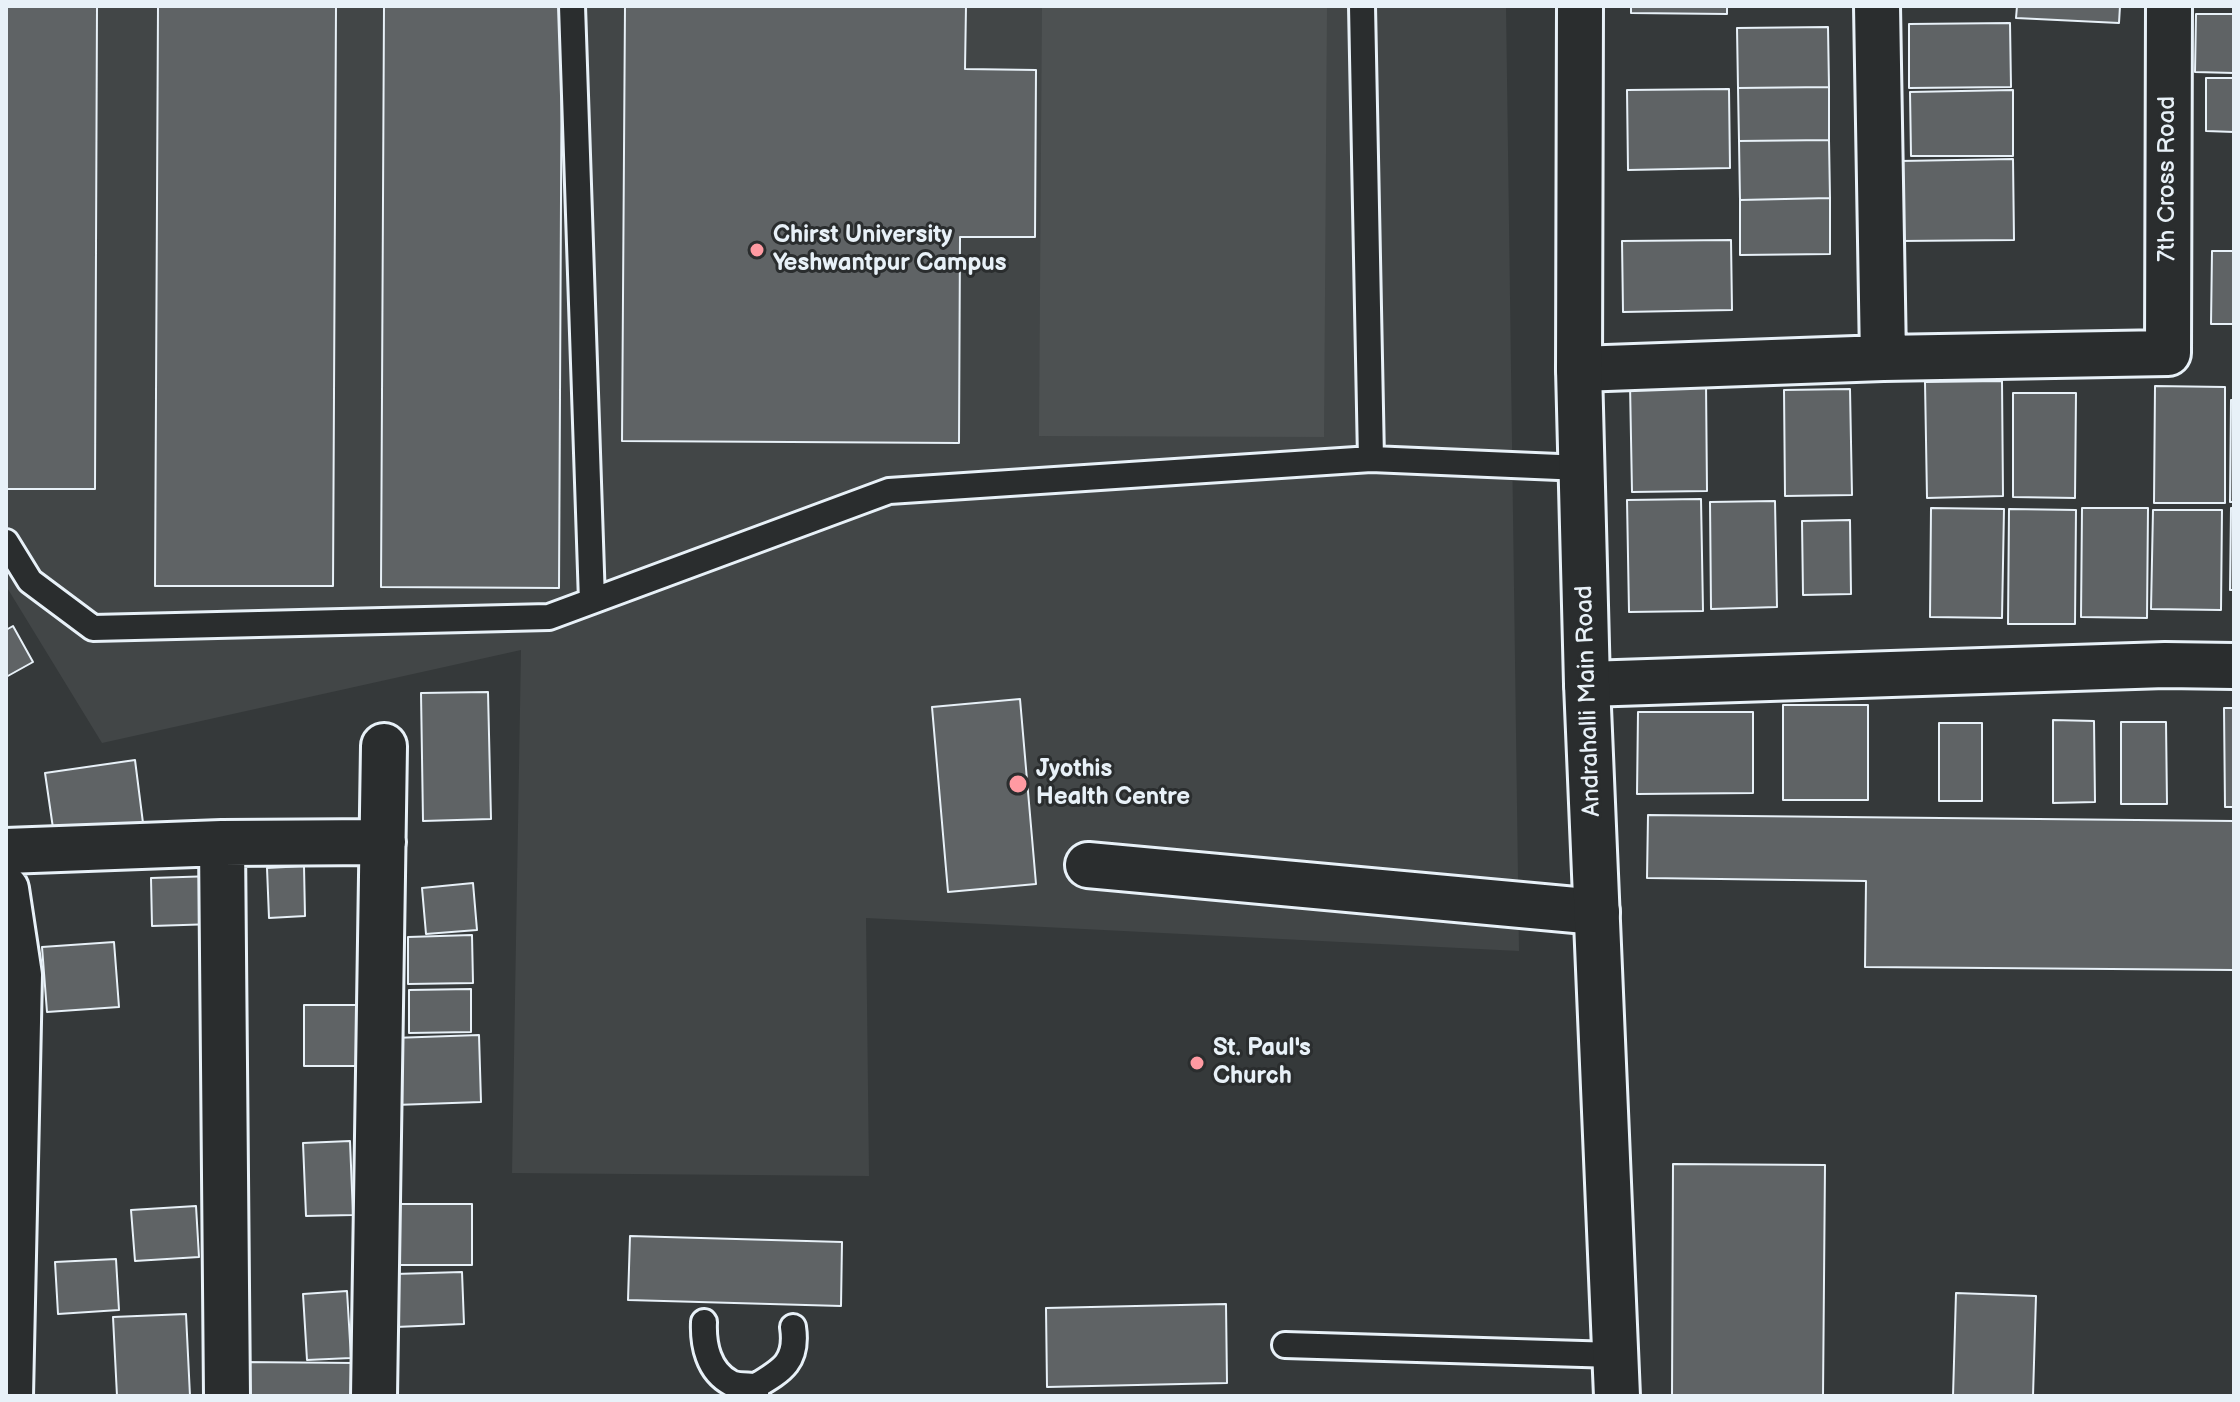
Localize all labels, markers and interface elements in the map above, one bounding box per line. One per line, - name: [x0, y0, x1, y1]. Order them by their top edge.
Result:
- street label: 7th Cross Road: [2154, 96, 2182, 262]
- place label: Chirst University Yeshwantpur Campus: [773, 222, 1007, 278]
- marker: Chirst University Yeshwantpur Campus: [748, 241, 766, 259]
- street label: Andrahalli Main Road: [1571, 585, 1607, 817]
- place label: Jyothis Health Centre: [1036, 756, 1190, 812]
- marker: Jyothis Health Centre: [1007, 773, 1029, 795]
- place label: St. Paul's Church: [1213, 1035, 1311, 1091]
- marker: St. Paul's Church: [1188, 1054, 1206, 1072]

